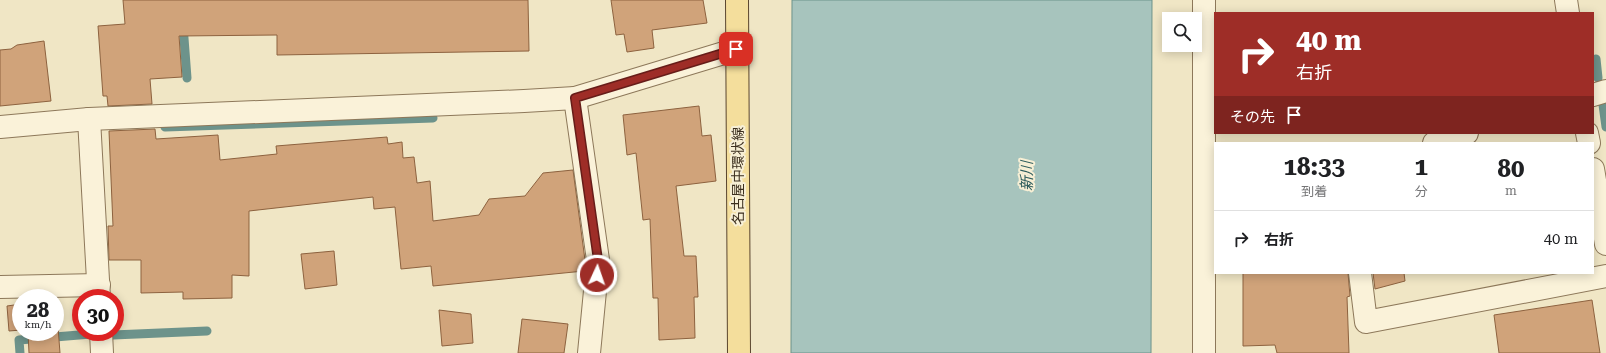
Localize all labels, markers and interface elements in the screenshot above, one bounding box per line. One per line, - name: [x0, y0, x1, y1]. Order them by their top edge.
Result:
- map controls: [1162, 12, 1202, 52]
- button: search: [1162, 12, 1202, 52]
- text: 40 m: [1296, 24, 1361, 57]
- icon: right: [1230, 28, 1282, 80]
- pin: [719, 32, 753, 66]
- icon: arrive: [725, 38, 747, 60]
- text: 右折: [1296, 62, 1332, 83]
- icon: arrive: [1283, 104, 1305, 126]
- text: その先: [1230, 108, 1275, 126]
- street label: 名古屋中環状線: [730, 127, 746, 225]
- text: 18:33: [1284, 153, 1345, 181]
- text: 1: [1414, 153, 1428, 181]
- text: 80: [1498, 155, 1524, 183]
- water label: 新川: [1018, 159, 1036, 191]
- text: m: [1505, 183, 1517, 198]
- text: 到着: [1301, 184, 1327, 199]
- text: 分: [1415, 184, 1428, 199]
- icon: right: [1230, 228, 1252, 250]
- text: 40 m: [1544, 230, 1578, 248]
- text: 右折: [1264, 231, 1294, 249]
- position arrow: [576, 254, 618, 296]
- speed limit sign: 30: [72, 289, 124, 341]
- text: 28: [27, 298, 49, 322]
- text: km/h: [25, 319, 51, 330]

